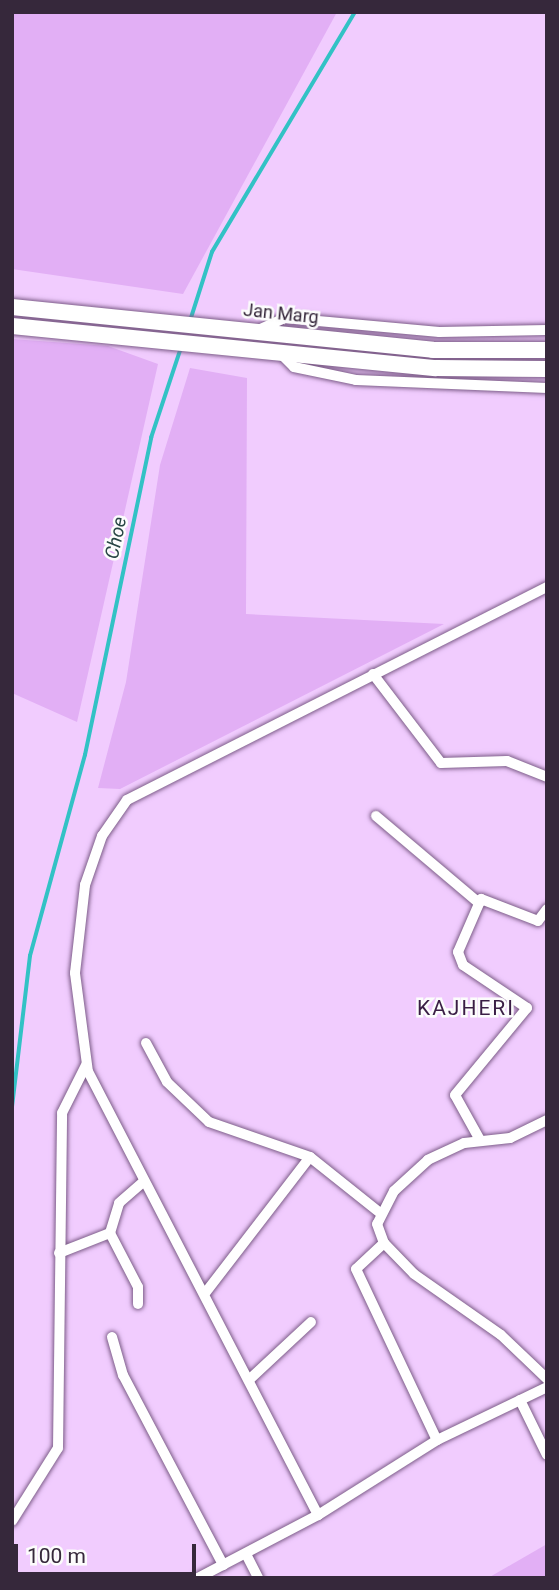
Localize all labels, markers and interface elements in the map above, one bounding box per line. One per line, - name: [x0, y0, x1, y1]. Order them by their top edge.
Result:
- street label: Jan Marg: [242, 299, 320, 329]
- water label: Choe: [100, 515, 132, 561]
- district label: KAJHERI: [418, 995, 514, 1021]
- scale bar: [18, 1530, 200, 1574]
- text: 100 m: [27, 1544, 86, 1568]

